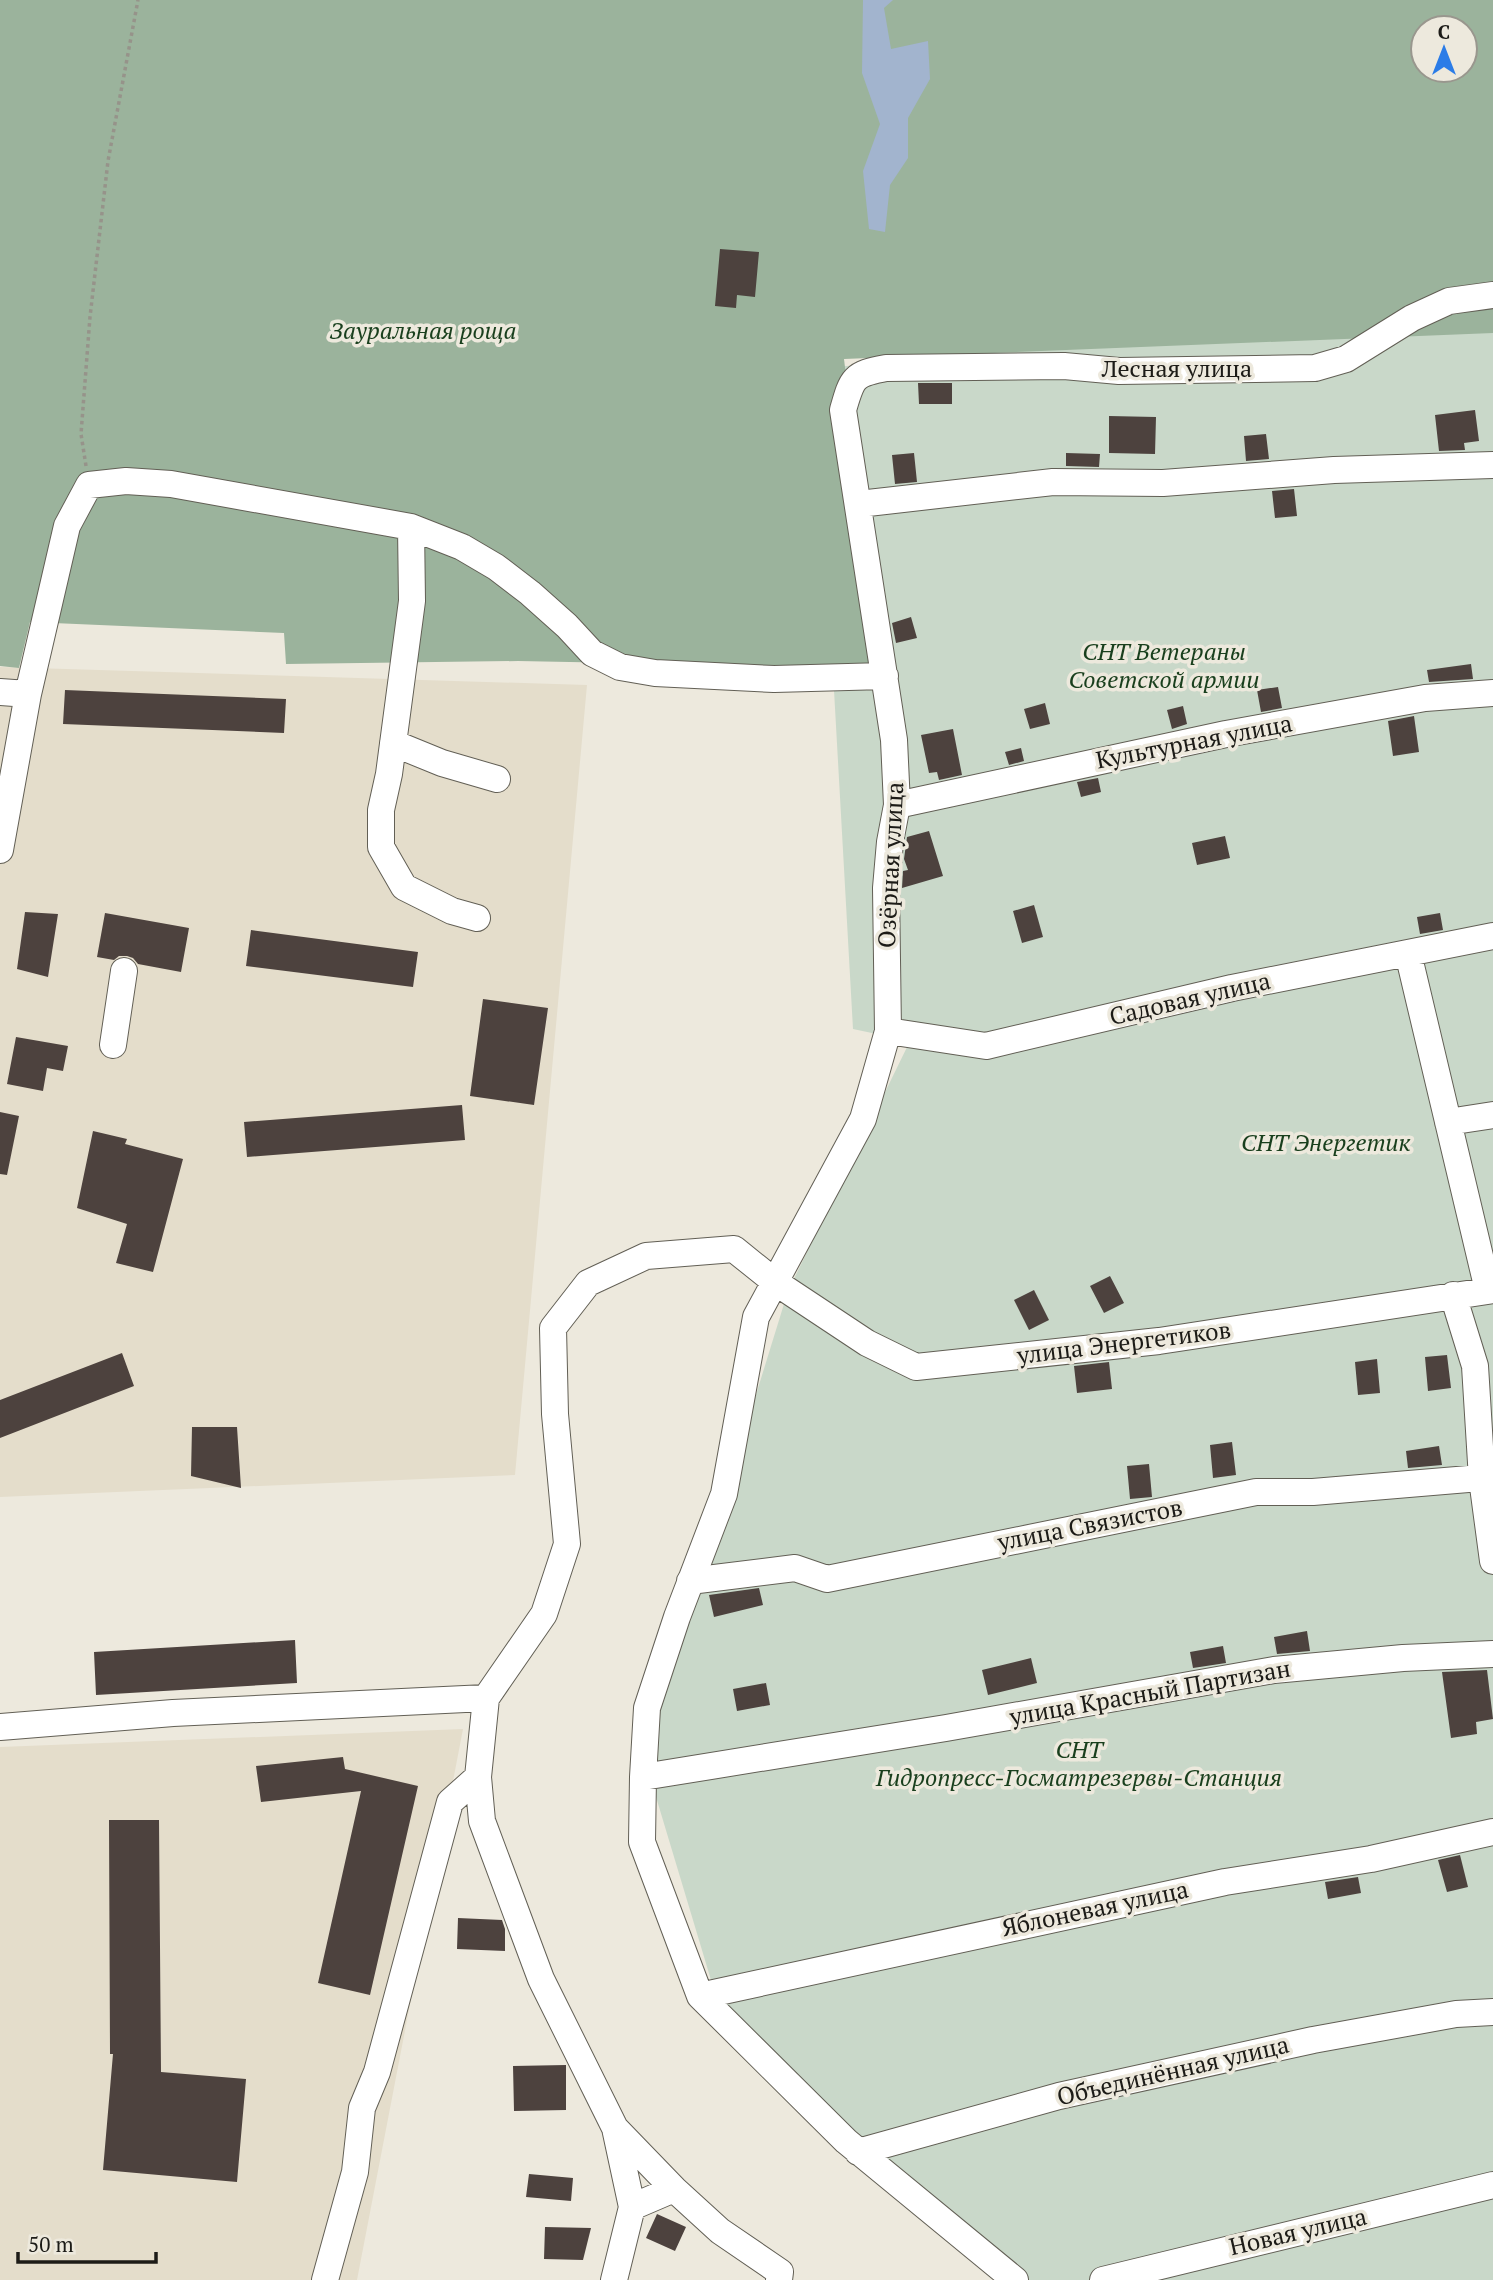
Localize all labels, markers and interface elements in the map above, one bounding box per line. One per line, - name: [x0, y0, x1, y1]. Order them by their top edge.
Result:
- north arrow: [1409, 14, 1479, 84]
- text: С: [1438, 19, 1450, 44]
- park label: Зауральная роща: [330, 314, 516, 346]
- street label: Лесная улица: [1101, 352, 1252, 384]
- park label: СНТ Ветераны Советской армии: [1069, 635, 1259, 695]
- street label: Культурная улица: [1093, 706, 1295, 776]
- street label: Озёрная улица: [870, 781, 910, 949]
- street label: Садовая улица: [1106, 964, 1273, 1032]
- park label: СНТ Энергетик: [1241, 1126, 1411, 1158]
- street label: улица Энергетиков: [1014, 1313, 1233, 1371]
- street label: улица Связистов: [994, 1490, 1185, 1558]
- street label: улица Красный Партизан: [1006, 1652, 1293, 1733]
- park label: СНТ Гидропресс-Госматрезервы-Станция: [875, 1733, 1282, 1793]
- street label: Яблоневая улица: [998, 1873, 1191, 1943]
- street label: Объединённая улица: [1054, 2028, 1292, 2112]
- street label: Новая улица: [1226, 2200, 1370, 2262]
- scale bar: [18, 2220, 156, 2264]
- text: 50 m: [28, 2230, 74, 2258]

